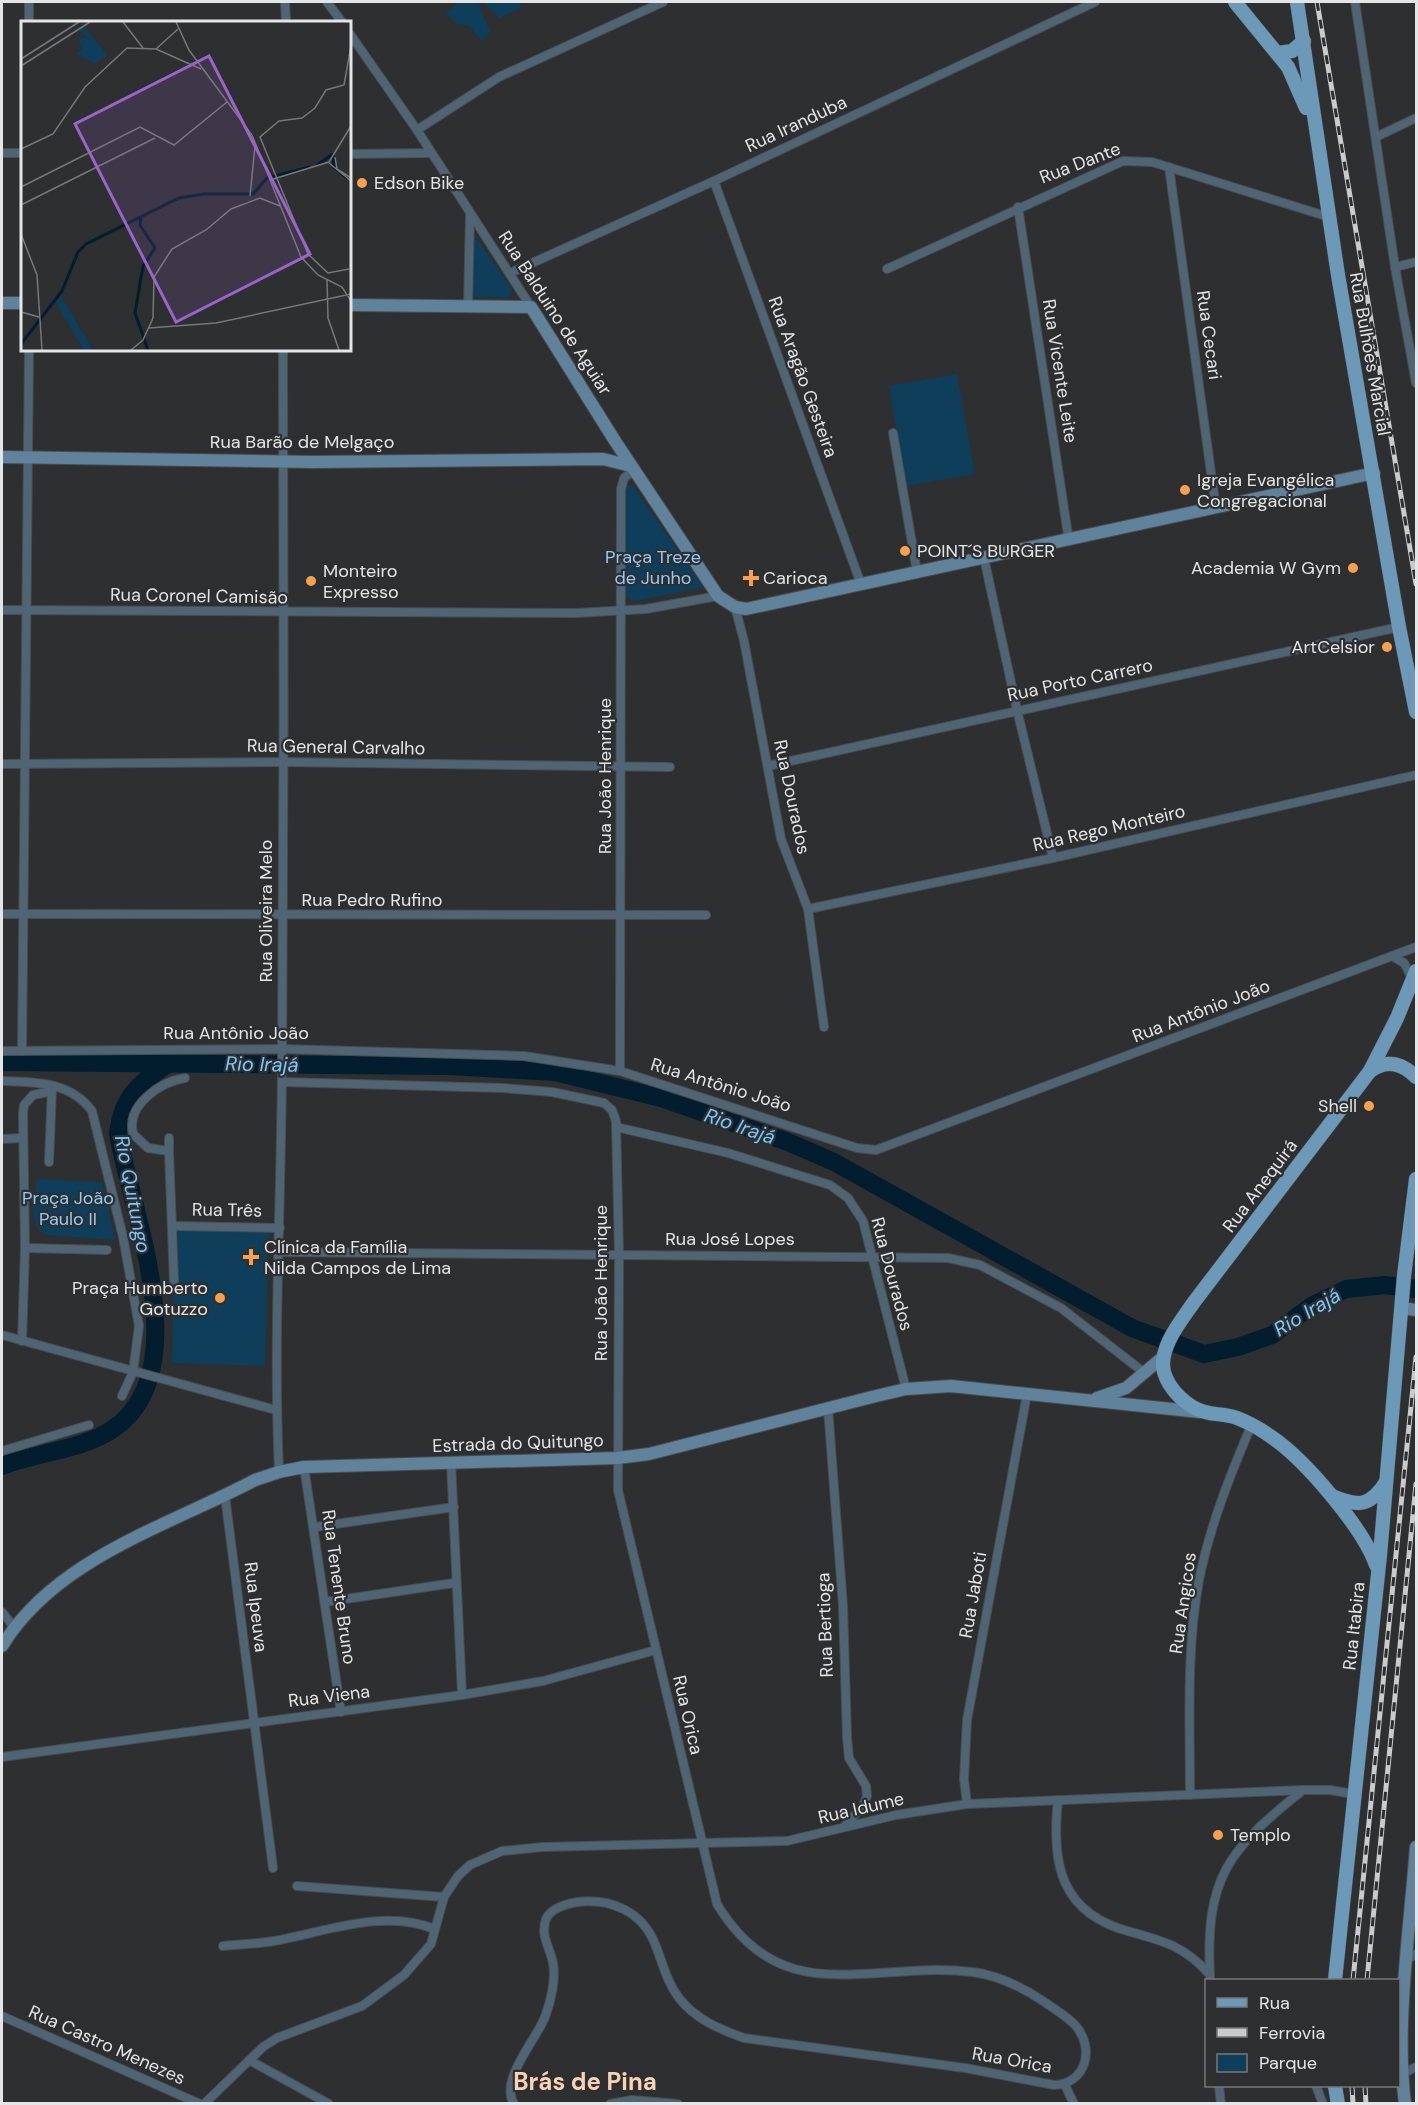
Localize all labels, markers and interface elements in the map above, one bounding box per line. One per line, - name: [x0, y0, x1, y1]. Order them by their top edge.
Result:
- inset map: [21, 21, 351, 351]
- street label: Rua Iranduba: [741, 90, 851, 158]
- street label: Rua Dante: [1036, 137, 1124, 189]
- place label: Edson Bike: [374, 171, 464, 195]
- marker: Edson Bike: [355, 176, 369, 190]
- street label: Rua Balduino de Aguiar: [493, 226, 617, 400]
- street label: Rua Bulhões Marcial: [1344, 270, 1396, 438]
- street label: Rua Cecari: [1191, 289, 1227, 381]
- street label: Rua Aragão Gesteira: [763, 293, 843, 461]
- street label: Rua Vicente Leite: [1037, 297, 1083, 445]
- street label: Rua Barão de Melgaço: [210, 430, 394, 454]
- place label: Igreja Evangélica Congregacional: [1197, 468, 1334, 513]
- marker: Igreja Evangélica Congregacional: [1178, 483, 1192, 497]
- place label: POINT´S BURGER: [917, 539, 1055, 563]
- marker: POINT´S BURGER: [898, 544, 912, 558]
- park label: Praça Treze de Junho: [605, 545, 701, 590]
- place label: Academia W Gym: [1191, 556, 1341, 580]
- place label: Monteiro Expresso: [323, 559, 399, 604]
- marker: Academia W Gym: [1346, 561, 1360, 575]
- place label: Carioca: [763, 566, 827, 590]
- marker: Carioca: [744, 571, 758, 585]
- marker: Monteiro Expresso: [304, 574, 318, 588]
- street label: Rua Coronel Camisão: [110, 582, 288, 610]
- place label: ArtCelsior: [1291, 635, 1375, 659]
- marker: ArtCelsior: [1380, 640, 1394, 654]
- street label: Rua Porto Carrero: [1005, 653, 1155, 707]
- street label: Rua João Henrique: [593, 698, 617, 854]
- street label: Rua General Carvalho: [247, 733, 425, 761]
- street label: Rua Dourados: [768, 738, 816, 856]
- street label: Rua Rego Monteiro: [1031, 799, 1187, 857]
- street label: Rua Oliveira Melo: [254, 840, 278, 982]
- street label: Rua Pedro Rufino: [302, 888, 442, 912]
- street label: Rua Antônio João: [1129, 974, 1273, 1048]
- street label: Rua Antônio João: [163, 1021, 309, 1045]
- water label: Rio Irajá: [225, 1050, 299, 1078]
- street label: Rua Antônio João: [648, 1052, 794, 1118]
- place label: Shell: [1318, 1094, 1357, 1118]
- marker: Shell: [1362, 1099, 1376, 1113]
- water label: Rio Irajá: [701, 1102, 779, 1150]
- water label: Rio Quitungo: [109, 1133, 157, 1255]
- street label: Rua Anequirá: [1217, 1135, 1303, 1237]
- park label: Praça João Paulo II: [22, 1186, 114, 1231]
- street label: Rua Três: [192, 1197, 262, 1223]
- street label: Rua João Henrique: [589, 1205, 613, 1361]
- street label: Rua Dourados: [865, 1215, 919, 1333]
- street label: Rua José Lopes: [665, 1227, 795, 1251]
- place label: Clínica da Família Nilda Campos de Lima: [264, 1235, 451, 1280]
- marker: Clínica da Família Nilda Campos de Lima: [242, 1248, 260, 1266]
- place label: Praça Humberto Gotuzzo: [72, 1276, 208, 1321]
- water label: Rio Irajá: [1269, 1282, 1345, 1342]
- marker: Praça Humberto Gotuzzo: [213, 1291, 227, 1305]
- street label: Estrada do Quitungo: [432, 1428, 604, 1458]
- street label: Rua Tenente Bruno: [316, 1508, 362, 1666]
- street label: Rua Jaboti: [954, 1550, 992, 1640]
- street label: Rua Angicos: [1164, 1551, 1202, 1655]
- street label: Rua Ipeuva: [239, 1561, 273, 1653]
- street label: Rua Bertioga: [811, 1572, 839, 1678]
- street label: Rua Itabira: [1337, 1581, 1371, 1671]
- street label: Rua Orica: [667, 1673, 709, 1757]
- street label: Rua Viena: [287, 1679, 371, 1713]
- street label: Rua Idume: [816, 1786, 906, 1830]
- place label: Templo: [1230, 1823, 1291, 1847]
- marker: Templo: [1211, 1828, 1225, 1842]
- legend: [1205, 1979, 1400, 2087]
- text: Rua: [1259, 1991, 1290, 2015]
- street label: Rua Castro Menezes: [25, 2000, 189, 2090]
- text: Ferrovia: [1259, 2021, 1325, 2045]
- street label: Rua Orica: [970, 2041, 1054, 2079]
- text: Parque: [1259, 2051, 1317, 2075]
- district label: Brás de Pina: [513, 2066, 657, 2097]

